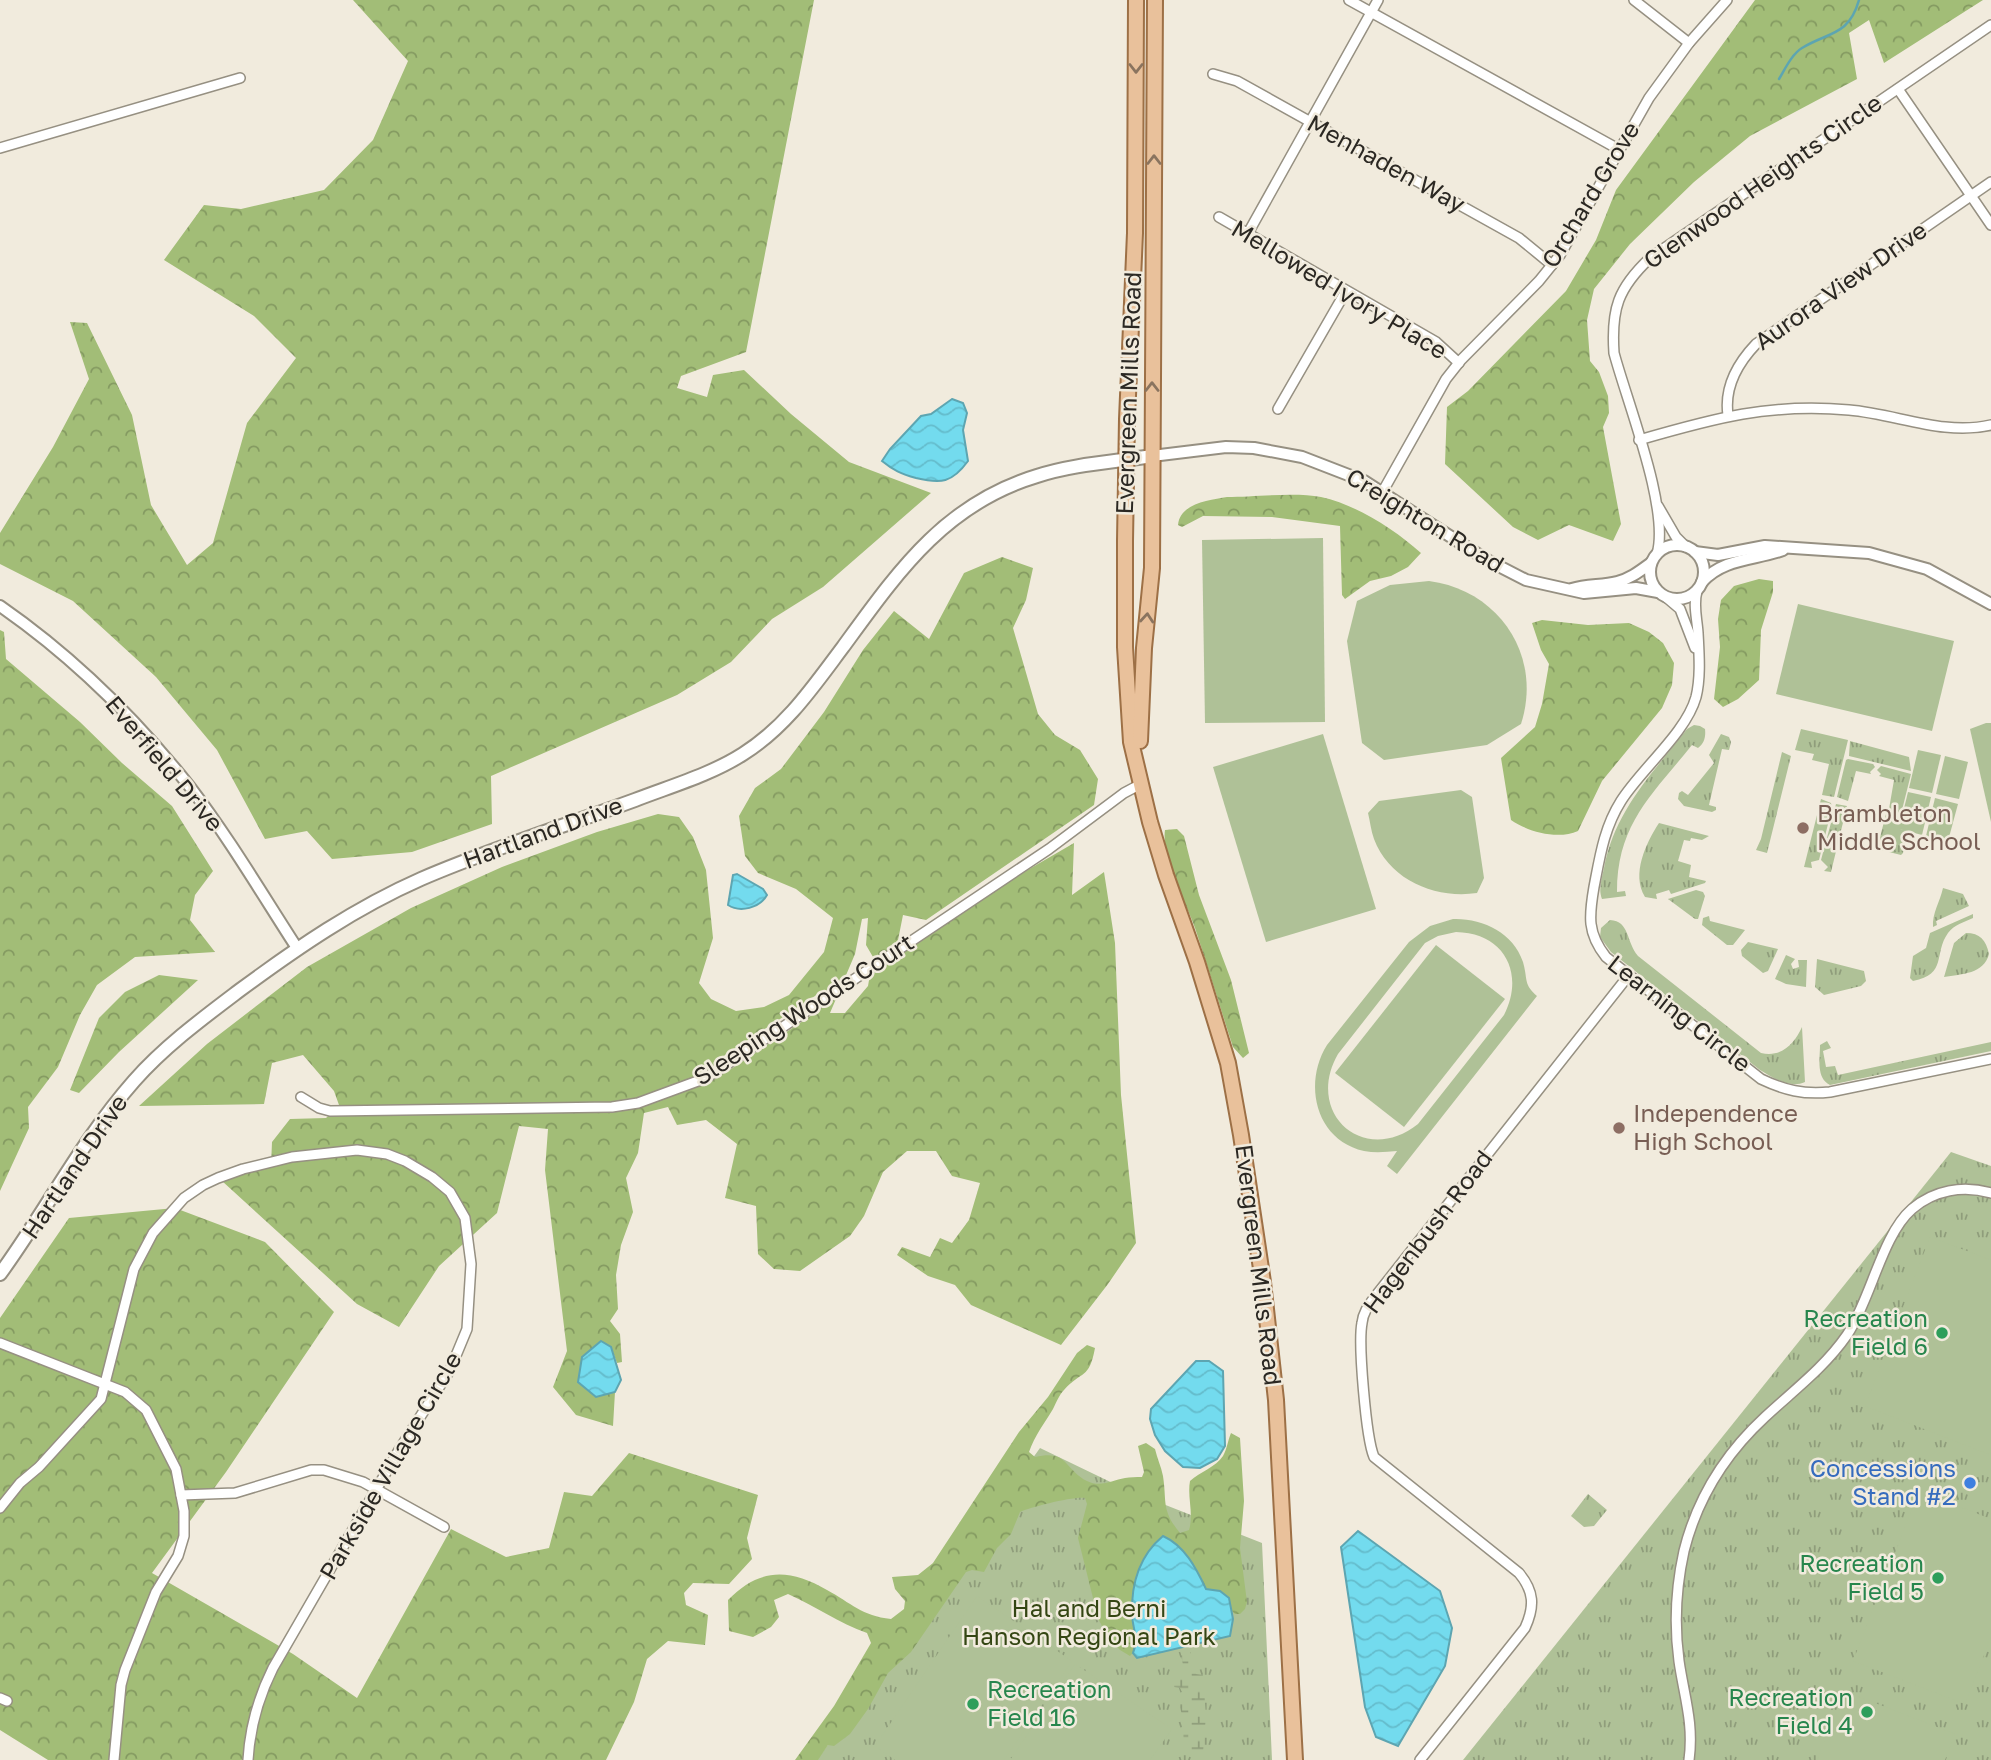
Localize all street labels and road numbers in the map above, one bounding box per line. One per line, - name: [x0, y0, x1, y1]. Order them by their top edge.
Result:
- street label: Glenwood Heights Circle: [1637, 87, 1887, 274]
- street label: Menhaden Way: [1303, 107, 1471, 218]
- street label: Orchard Grove: [1535, 116, 1645, 272]
- street label: Mellowed Ivory Place: [1227, 213, 1453, 365]
- street label: Aurora View Drive: [1748, 215, 1932, 355]
- street label: Evergreen Mills Road: [1109, 271, 1146, 515]
- street label: Creighton Road: [1342, 461, 1510, 578]
- street label: Everfield Drive: [100, 689, 230, 837]
- street label: Hartland Drive: [459, 789, 626, 874]
- street label: Sleeping Woods Court: [688, 927, 919, 1091]
- street label: Learning Circle: [1603, 948, 1757, 1078]
- street label: Hartland Drive: [15, 1089, 133, 1244]
- street label: Evergreen Mills Road: [1230, 1143, 1289, 1387]
- street label: Hagenbush Road: [1356, 1144, 1498, 1318]
- street label: Parkside Village Circle: [313, 1346, 467, 1584]

